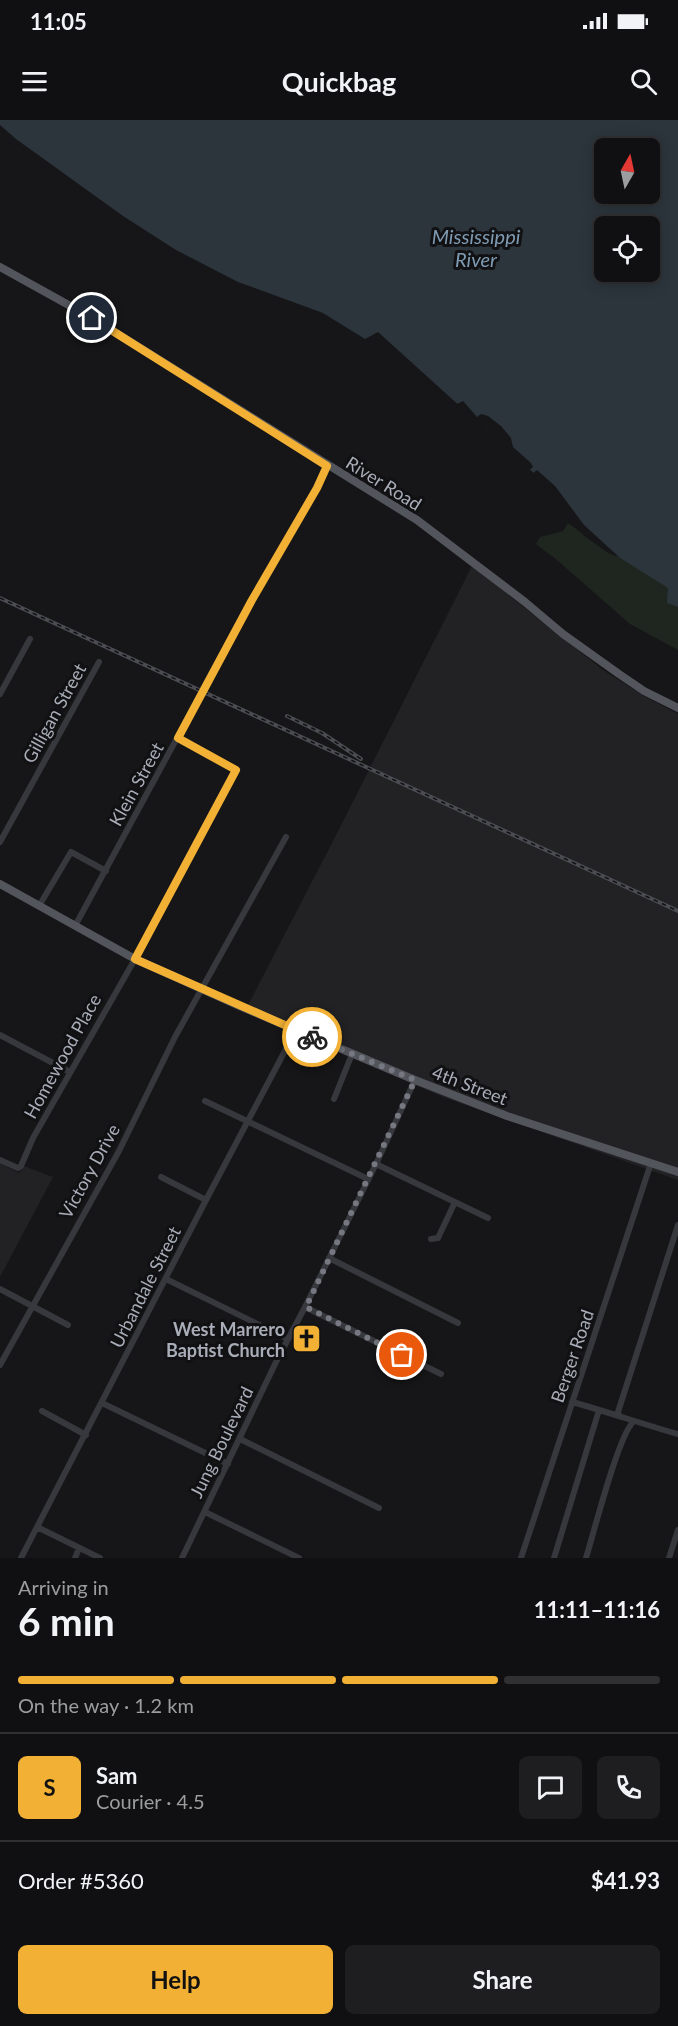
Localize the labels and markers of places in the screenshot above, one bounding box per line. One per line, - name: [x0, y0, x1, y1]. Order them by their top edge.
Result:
- pin: [66, 292, 117, 343]
- place label: West Marrero Baptist Church: [166, 1318, 285, 1361]
- church icon: West Marrero Baptist Church: [290, 1323, 322, 1355]
- pin: [376, 1329, 427, 1380]

